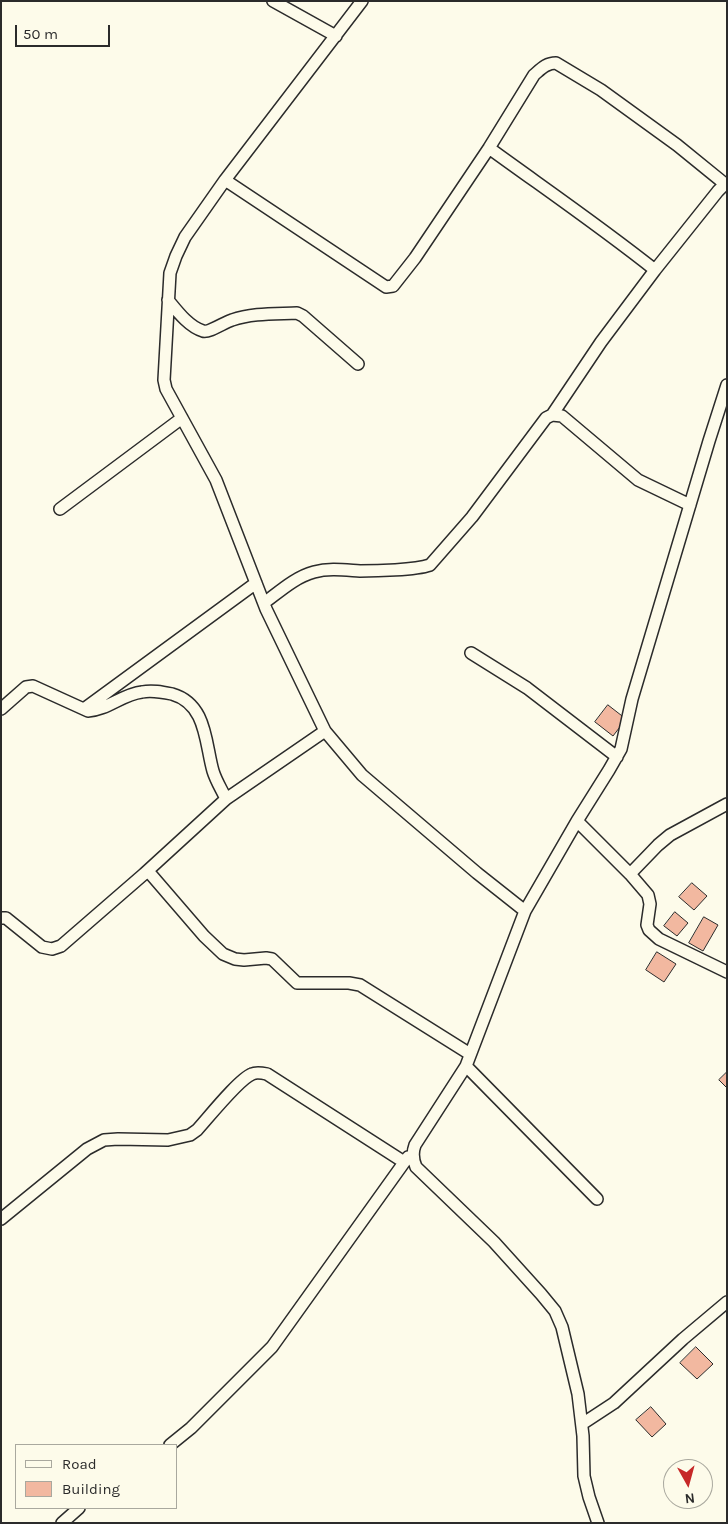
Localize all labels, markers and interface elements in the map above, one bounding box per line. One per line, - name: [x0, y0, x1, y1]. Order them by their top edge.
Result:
- scale bar: [18, 15, 112, 47]
- text: 50 m: [23, 25, 58, 43]
- legend: [15, 1444, 178, 1509]
- text: Road: [62, 1455, 97, 1473]
- north arrow: [663, 1459, 713, 1509]
- text: Building: [62, 1480, 120, 1498]
- text: N: [684, 1489, 696, 1507]

